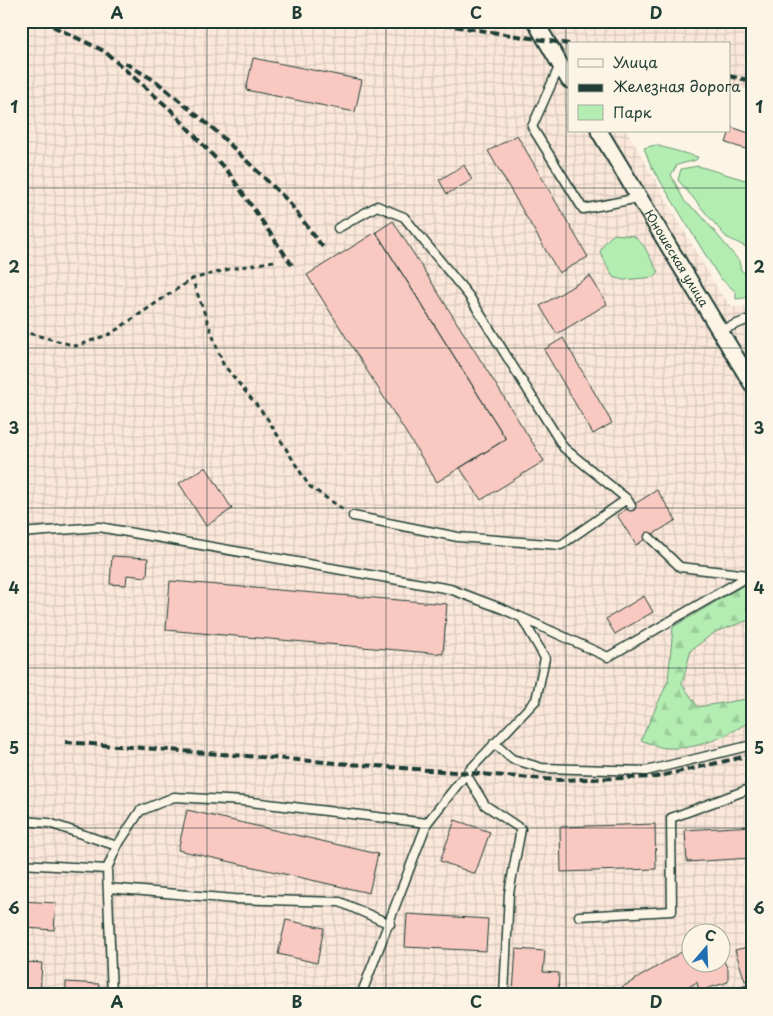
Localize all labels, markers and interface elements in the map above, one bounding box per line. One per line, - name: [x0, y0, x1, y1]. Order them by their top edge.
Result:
- text: A: [111, 0, 124, 24]
- text: B: [292, 0, 303, 24]
- text: C: [470, 0, 482, 24]
- text: D: [650, 0, 662, 24]
- legend: [568, 42, 730, 132]
- text: Улица: [613, 50, 658, 73]
- text: Железная дорога: [613, 74, 741, 97]
- text: 1: [10, 94, 18, 118]
- text: 1: [755, 94, 763, 118]
- text: Парк: [613, 100, 652, 123]
- street label: Юношеская улица: [641, 206, 714, 310]
- text: 2: [8, 254, 20, 278]
- text: 2: [753, 254, 765, 278]
- text: 3: [9, 415, 19, 439]
- text: 3: [754, 415, 764, 439]
- text: 4: [9, 575, 20, 599]
- text: 4: [754, 575, 765, 599]
- text: 5: [9, 735, 19, 759]
- text: 5: [754, 735, 764, 759]
- text: 6: [8, 895, 20, 919]
- text: 6: [753, 895, 765, 919]
- north arrow: [680, 924, 730, 974]
- text: С: [702, 924, 719, 947]
- text: A: [111, 989, 124, 1013]
- text: B: [292, 989, 303, 1013]
- text: C: [470, 989, 482, 1013]
- text: D: [650, 989, 662, 1013]

